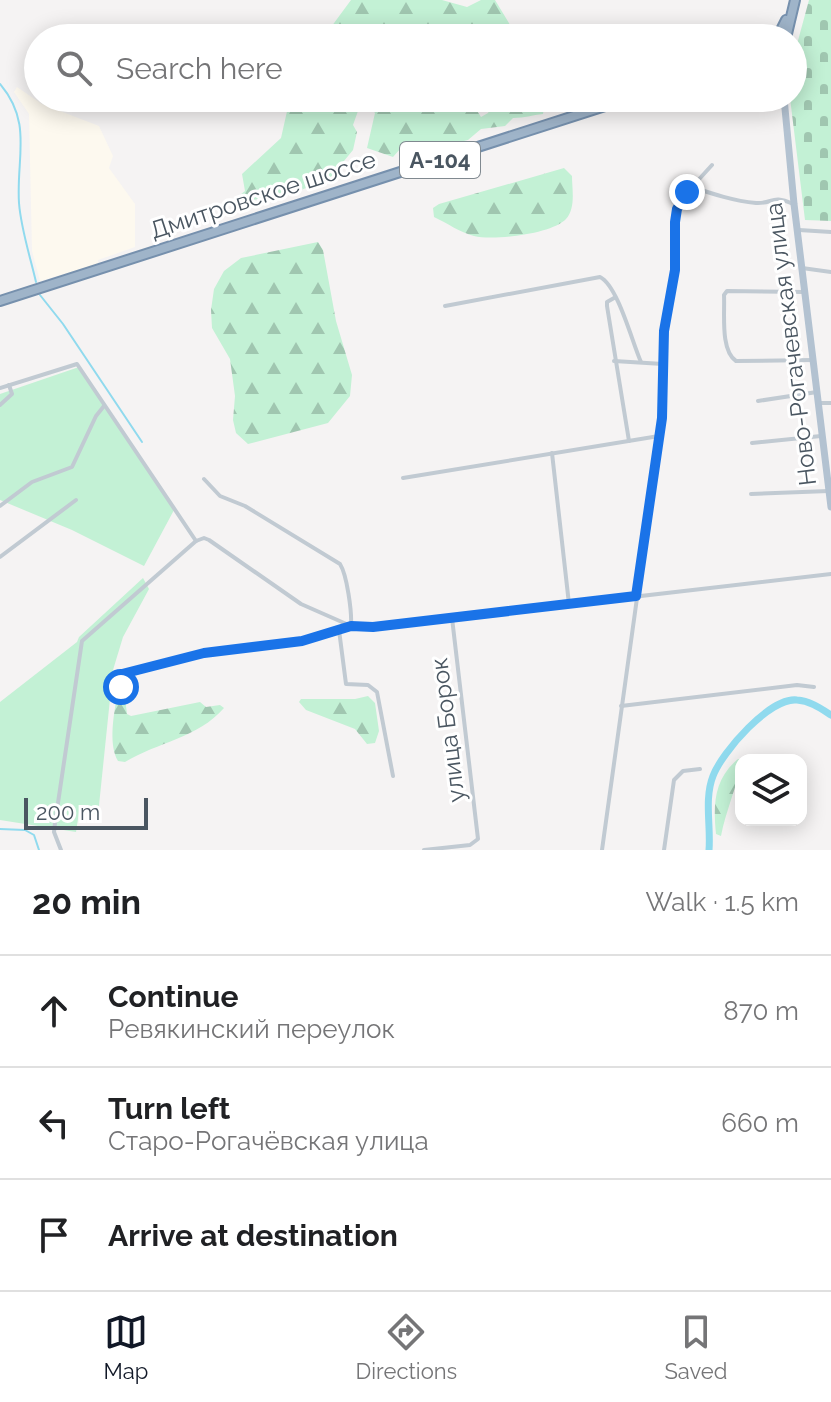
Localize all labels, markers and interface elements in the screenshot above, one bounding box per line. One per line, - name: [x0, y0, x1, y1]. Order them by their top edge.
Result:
- search box: [24, 24, 807, 112]
- icon: search: [52, 46, 96, 90]
- text: Search here: [116, 51, 283, 86]
- road number: А-104: [400, 142, 480, 178]
- street label: Дмитровское шоссе: [146, 144, 379, 245]
- route end: [669, 174, 705, 210]
- street label: Ново-Рогачевская улица: [759, 201, 822, 487]
- street label: улица Борок: [424, 656, 471, 804]
- route start: [103, 669, 139, 705]
- map controls: [735, 754, 807, 826]
- button: layers: [735, 754, 807, 826]
- scale bar: [24, 794, 148, 830]
- text: 200 m: [36, 799, 100, 825]
- text: 20 min: [32, 882, 141, 922]
- text: Walk · 1.5 km: [645, 887, 799, 917]
- text: Continue: [108, 979, 239, 1014]
- icon: ahead: [32, 989, 76, 1033]
- text: 870 m: [723, 996, 799, 1026]
- text: Ревякинский переулок: [108, 1014, 395, 1044]
- text: Turn left: [108, 1091, 230, 1126]
- icon: left: [32, 1101, 76, 1145]
- text: 660 m: [721, 1108, 799, 1138]
- text: Старо-Рогачёвская улица: [108, 1126, 429, 1156]
- icon: arrive: [32, 1213, 76, 1257]
- text: Arrive at destination: [108, 1218, 398, 1253]
- tab: Map: [104, 1310, 148, 1384]
- tab: Directions: [356, 1310, 457, 1384]
- tab: Saved: [664, 1310, 727, 1384]

